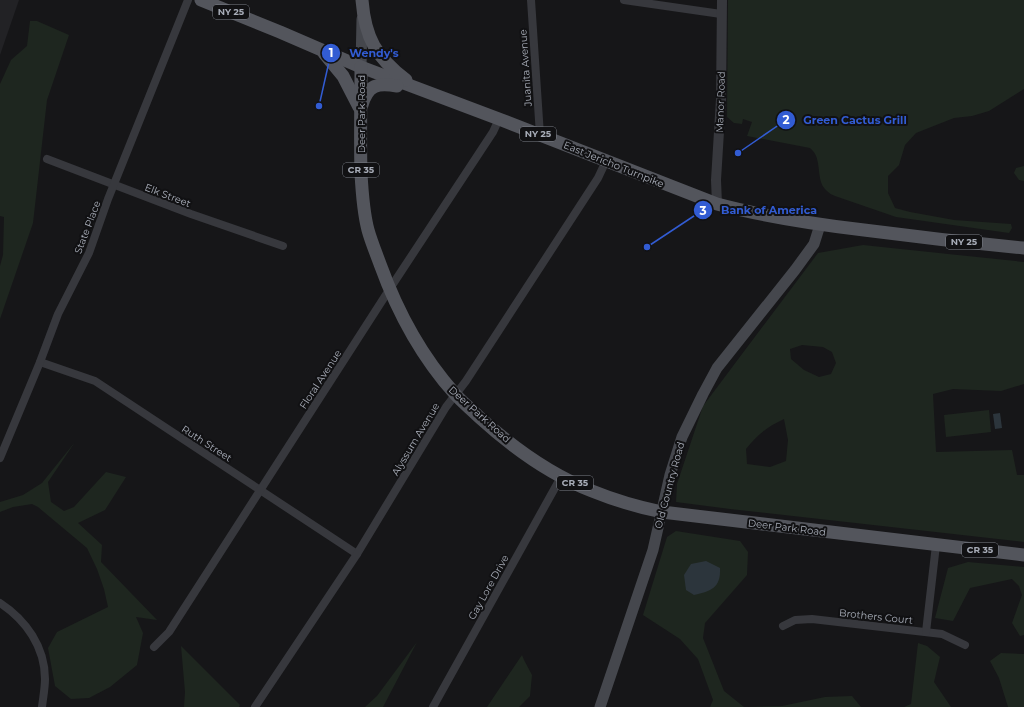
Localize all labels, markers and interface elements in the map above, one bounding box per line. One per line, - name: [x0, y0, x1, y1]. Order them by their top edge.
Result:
- road number: NY 25: [213, 5, 249, 19]
- street label: Juanita Avenue: [516, 29, 535, 108]
- callout: Wendy's: [321, 42, 406, 65]
- text: 1: [329, 45, 333, 60]
- text: Wendy's: [349, 46, 399, 60]
- street label: Manor Road: [713, 71, 728, 133]
- street label: Deer Park Road: [355, 75, 368, 153]
- callout: Green Cactus Grill: [776, 108, 915, 131]
- text: 2: [782, 112, 790, 127]
- text: Green Cactus Grill: [803, 113, 907, 127]
- road number: NY 25: [520, 127, 556, 141]
- street label: East Jericho Turnpike: [562, 138, 666, 191]
- road number: CR 35: [343, 163, 379, 177]
- street label: Elk Street: [143, 181, 193, 210]
- street label: State Place: [71, 199, 104, 256]
- callout: Bank of America: [693, 199, 825, 222]
- text: 3: [698, 203, 707, 218]
- text: Bank of America: [721, 203, 817, 217]
- road number: NY 25: [946, 235, 982, 249]
- street label: Floral Avenue: [296, 347, 344, 411]
- street label: Deer Park Road: [446, 383, 513, 445]
- street label: Alyssum Avenue: [389, 400, 442, 478]
- street label: Ruth Street: [179, 422, 234, 465]
- street label: Old Country Road: [652, 440, 687, 530]
- road number: CR 35: [557, 476, 593, 490]
- street label: Deer Park Road: [747, 516, 827, 539]
- road number: CR 35: [962, 543, 998, 557]
- street label: Gay Lore Drive: [465, 552, 512, 622]
- street label: Brothers Court: [838, 606, 913, 627]

